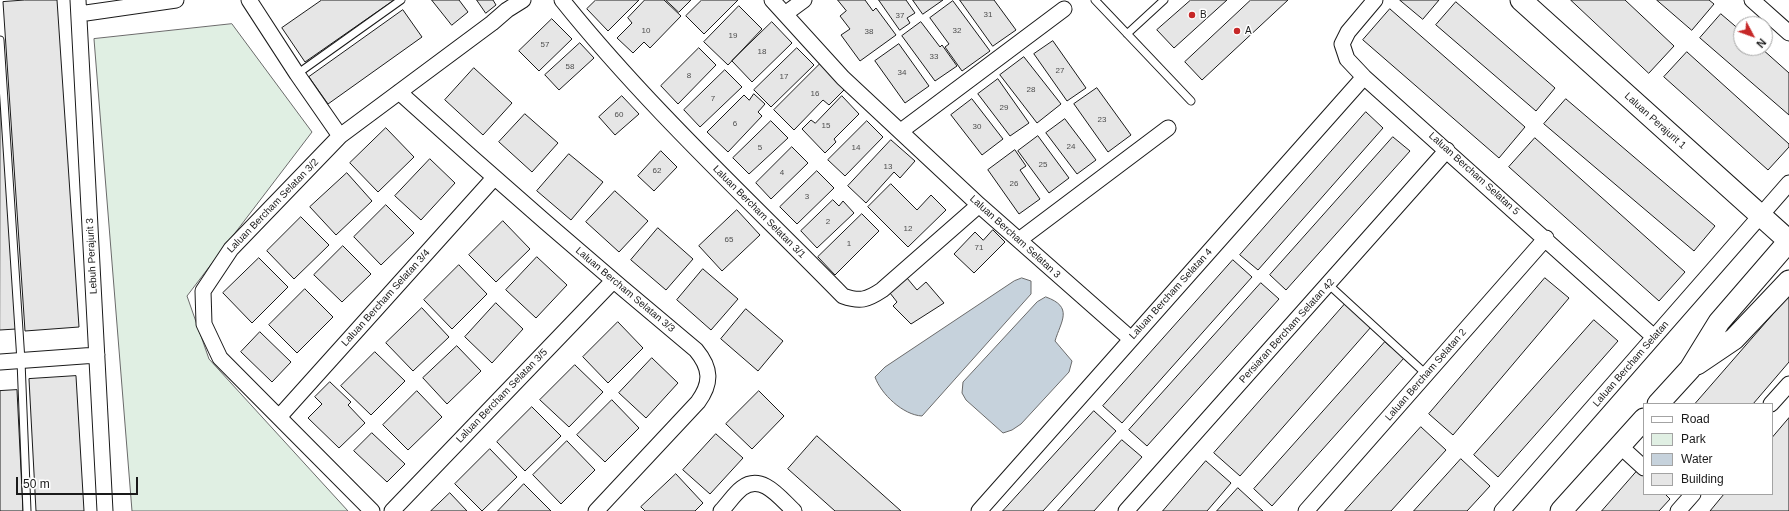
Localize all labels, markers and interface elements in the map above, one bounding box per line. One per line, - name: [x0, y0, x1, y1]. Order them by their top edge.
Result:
- place label: B: [1200, 9, 1207, 21]
- house number: 31: [984, 10, 992, 20]
- marker: B: [1187, 10, 1197, 20]
- house number: 37: [896, 11, 904, 21]
- north arrow: [1733, 16, 1773, 56]
- place label: A: [1245, 25, 1252, 37]
- house number: 10: [642, 26, 650, 36]
- house number: 32: [953, 26, 961, 36]
- marker: A: [1232, 26, 1242, 36]
- house number: 38: [865, 27, 873, 37]
- house number: 19: [729, 31, 737, 41]
- text: N: [1754, 36, 1768, 50]
- house number: 57: [541, 40, 549, 50]
- house number: 18: [758, 47, 766, 57]
- house number: 33: [930, 52, 938, 62]
- house number: 58: [566, 62, 574, 72]
- house number: 27: [1056, 66, 1064, 76]
- house number: 34: [898, 68, 906, 78]
- house number: 8: [687, 71, 691, 81]
- house number: 17: [780, 72, 788, 82]
- house number: 28: [1027, 85, 1035, 95]
- house number: 16: [811, 89, 819, 99]
- street label: Laluan Perajurit 1: [1622, 90, 1688, 152]
- house number: 7: [711, 94, 715, 104]
- house number: 29: [1000, 103, 1008, 113]
- house number: 60: [615, 110, 623, 120]
- house number: 23: [1098, 115, 1106, 125]
- house number: 6: [733, 119, 737, 129]
- house number: 15: [822, 121, 830, 131]
- house number: 30: [973, 122, 981, 132]
- street label: Laluan Bercham Selatan 5: [1426, 130, 1522, 218]
- house number: 24: [1067, 142, 1075, 152]
- house number: 5: [758, 143, 762, 153]
- house number: 14: [852, 143, 860, 153]
- street label: Laluan Bercham Selatan 3/2: [225, 156, 321, 256]
- house number: 25: [1039, 160, 1047, 170]
- house number: 13: [884, 162, 892, 172]
- street label: Laluan Bercham Selatan 3/1: [710, 163, 808, 261]
- house number: 62: [653, 166, 661, 176]
- house number: 4: [780, 168, 784, 178]
- house number: 26: [1010, 179, 1018, 189]
- house number: 3: [805, 192, 809, 202]
- street label: Laluan Bercham Selatan 3: [967, 193, 1063, 281]
- house number: 2: [826, 217, 830, 227]
- street label: Lebuh Perajurit 3: [84, 218, 100, 294]
- house number: 12: [904, 224, 912, 234]
- house number: 65: [725, 235, 733, 245]
- house number: 1: [847, 239, 851, 249]
- house number: 71: [975, 243, 983, 253]
- street label: Laluan Bercham Selatan 3/3: [573, 245, 677, 335]
- street label: Laluan Bercham Selatan 4: [1127, 246, 1215, 342]
- street label: Laluan Bercham Selatan 3/4: [339, 247, 433, 349]
- street label: Persiaran Bercham Selatan 42: [1237, 276, 1337, 386]
- street label: Laluan Bercham Selatan: [1591, 319, 1671, 409]
- street label: Laluan Bercham Selatan 2: [1383, 327, 1469, 423]
- street label: Laluan Bercham Selatan 3/5: [454, 346, 550, 446]
- legend: [1643, 403, 1773, 495]
- text: Road: [1681, 412, 1710, 426]
- text: Park: [1681, 432, 1706, 446]
- text: Water: [1681, 452, 1713, 466]
- scale bar: [18, 469, 140, 495]
- text: Building: [1681, 472, 1724, 486]
- text: 50 m: [23, 477, 50, 491]

